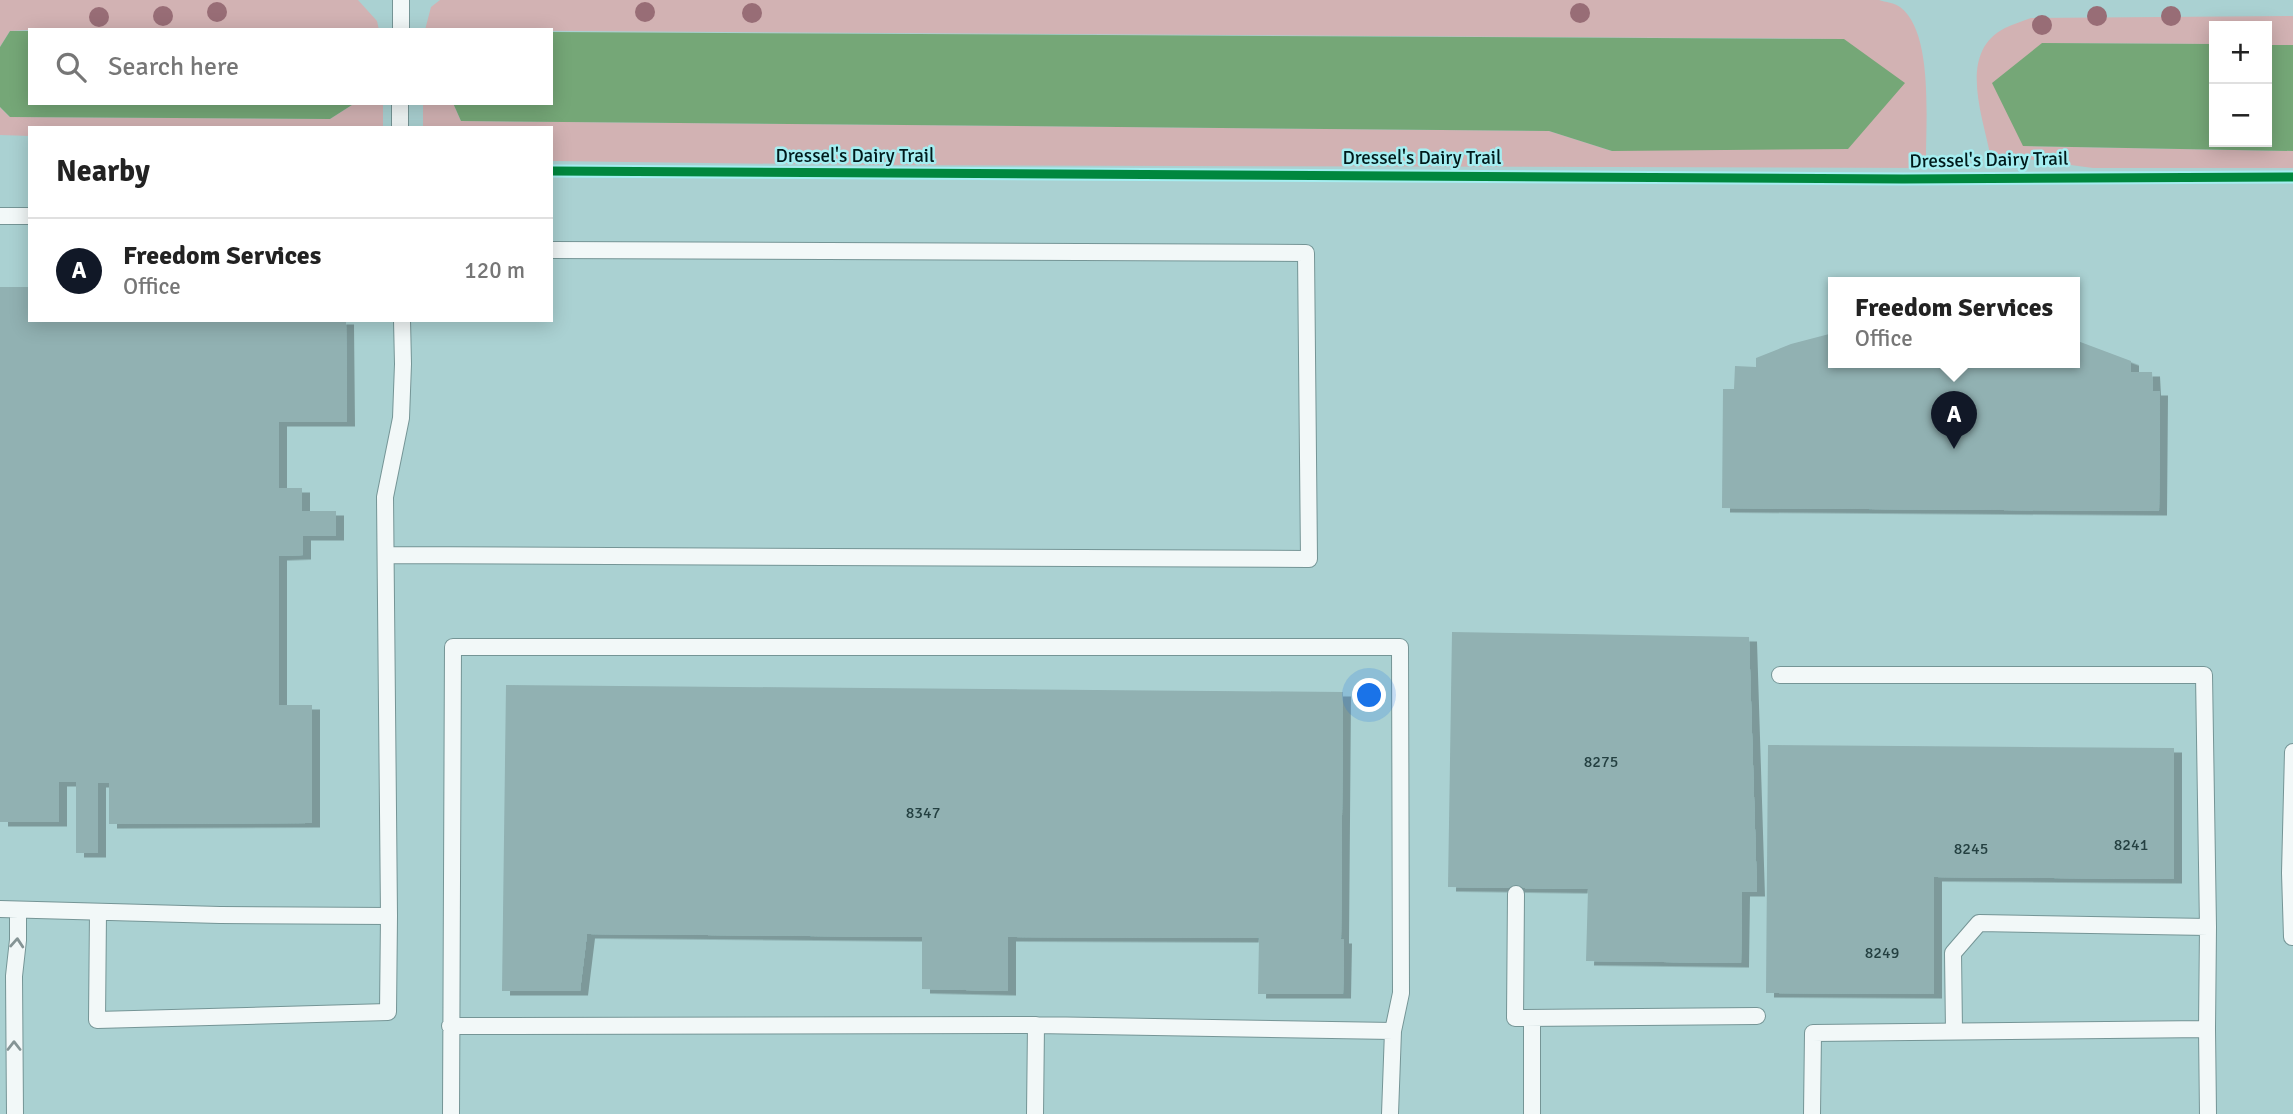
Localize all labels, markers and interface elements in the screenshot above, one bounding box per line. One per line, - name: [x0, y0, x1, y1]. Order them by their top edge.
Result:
- map controls: [2209, 21, 2272, 147]
- button: +: [2209, 21, 2272, 84]
- search box: [28, 28, 553, 105]
- icon: search: [52, 48, 90, 86]
- text: Search here: [108, 51, 239, 83]
- button: −: [2209, 84, 2272, 147]
- street label: Dressel's Dairy Trail: [775, 144, 935, 168]
- street label: Dressel's Dairy Trail: [1342, 146, 1502, 170]
- street label: Dressel's Dairy Trail: [1909, 147, 2069, 173]
- text: Nearby: [56, 153, 150, 190]
- text: Freedom Services: [123, 240, 321, 272]
- text: A: [72, 256, 86, 285]
- text: 120 m: [464, 256, 525, 285]
- text: Office: [123, 272, 181, 301]
- popup: [1828, 277, 2080, 368]
- text: Freedom Services: [1855, 292, 2053, 324]
- text: Office: [1855, 324, 1913, 353]
- pin: A: [1931, 391, 1977, 449]
- your location: [1352, 678, 1386, 712]
- house number: 8275: [1584, 752, 1618, 772]
- house number: 8347: [906, 803, 940, 823]
- house number: 8241: [2114, 835, 2148, 855]
- house number: 8245: [1954, 839, 1988, 859]
- one-way arrow: [9, 937, 24, 948]
- house number: 8249: [1865, 943, 1899, 963]
- one-way arrow: [6, 1040, 22, 1051]

